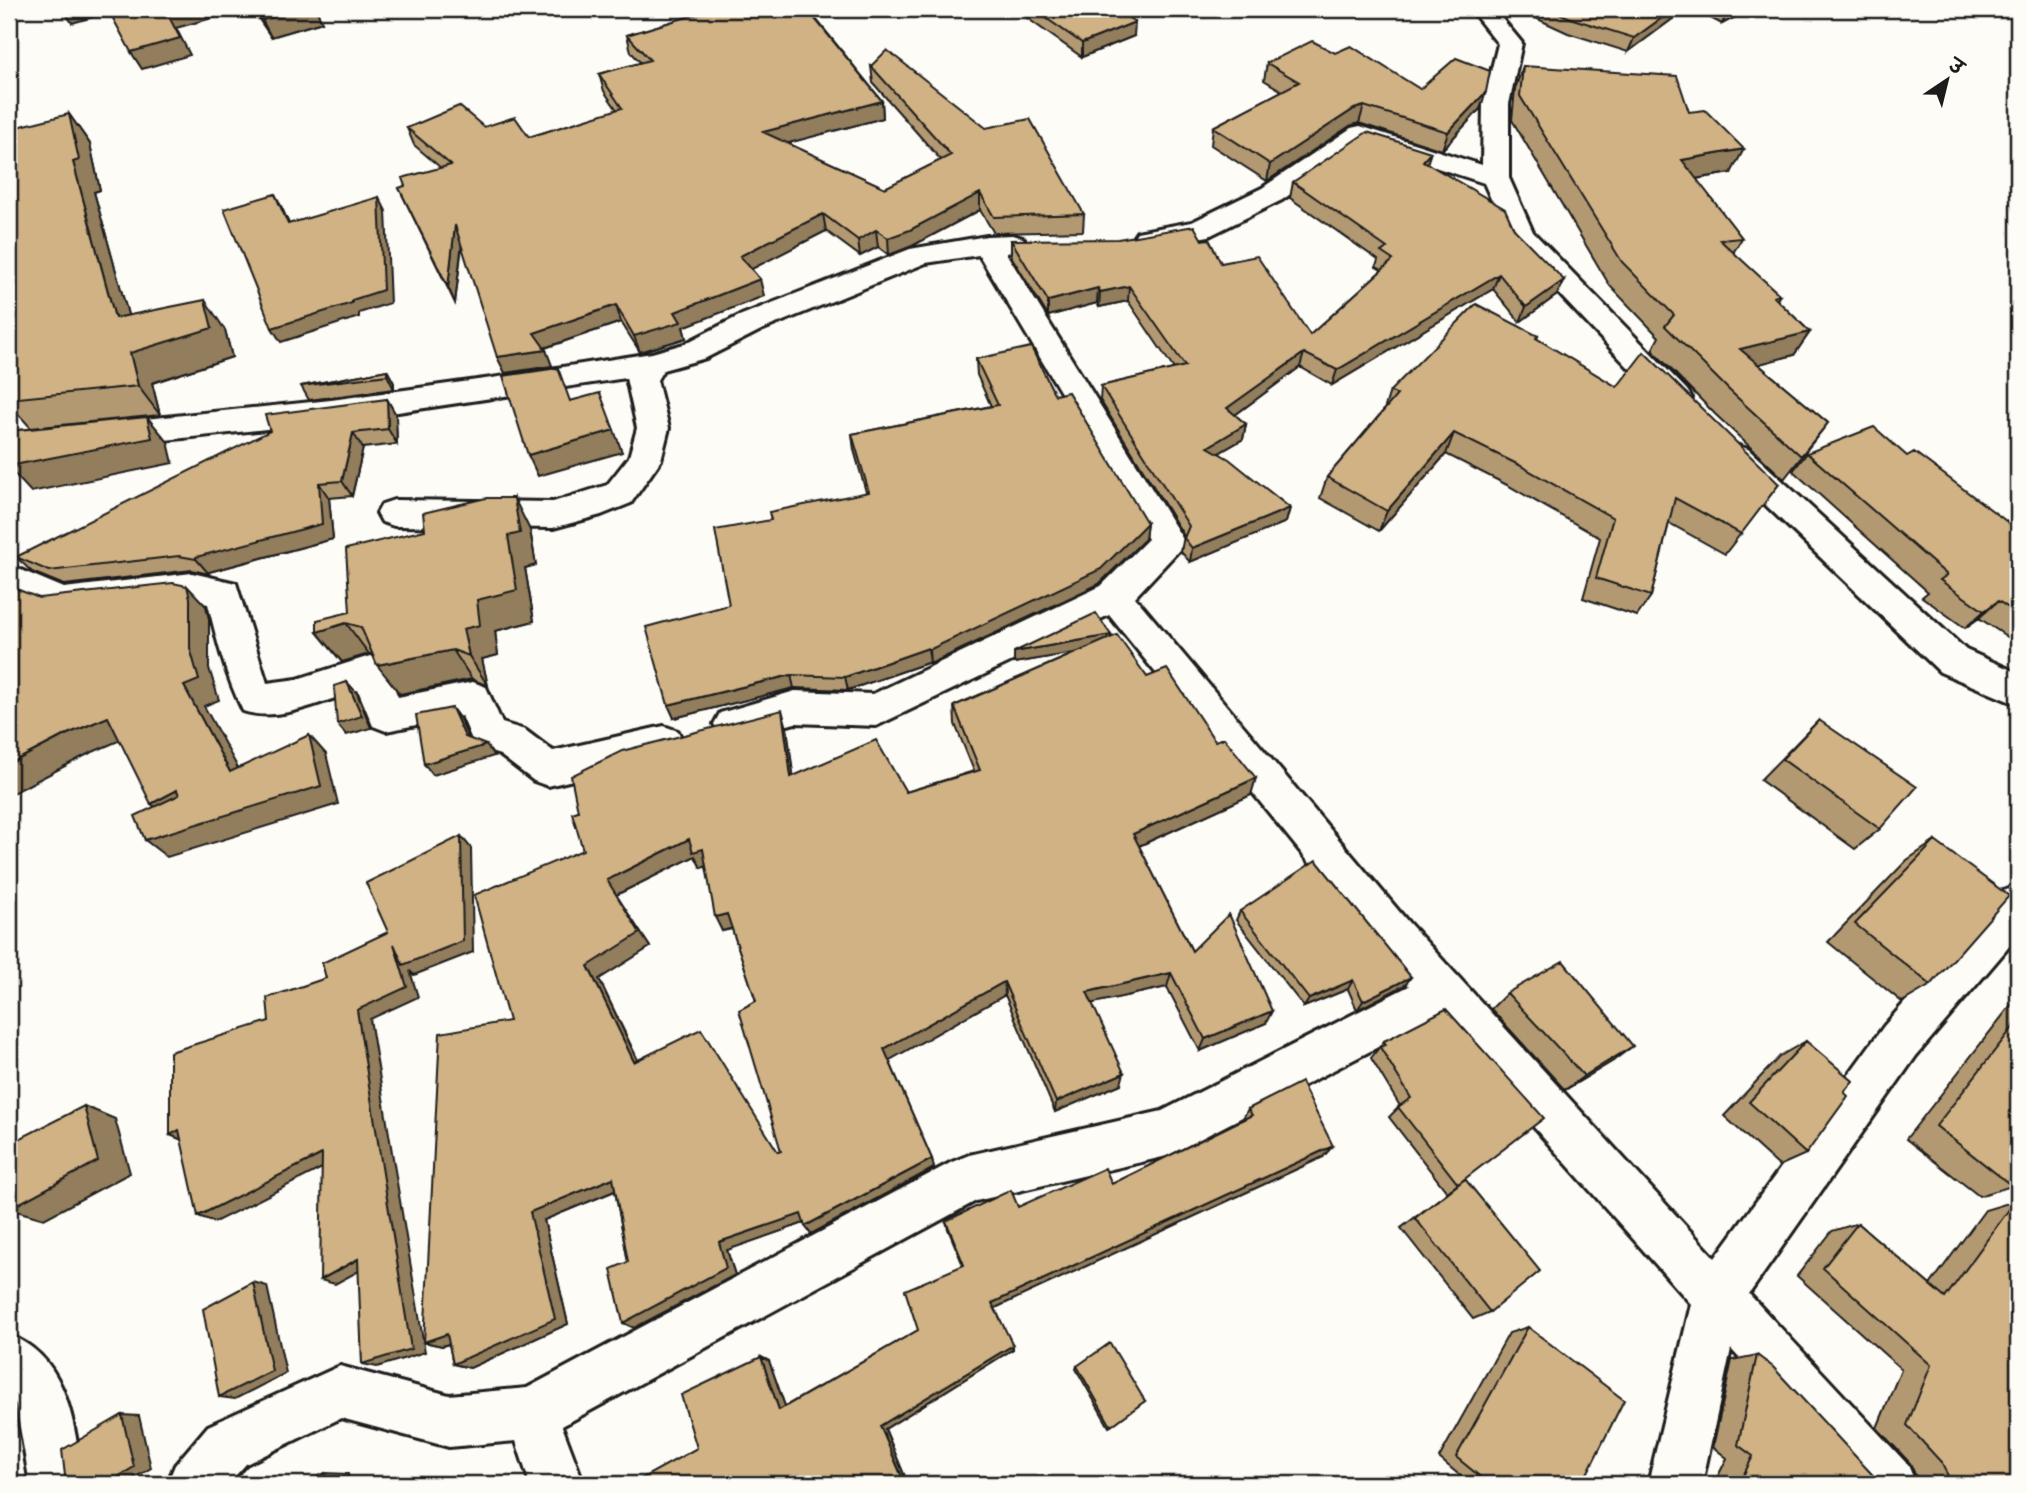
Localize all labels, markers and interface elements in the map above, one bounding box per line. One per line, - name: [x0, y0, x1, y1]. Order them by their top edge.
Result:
- north arrow: [1912, 46, 1982, 116]
- text: उ: [1943, 53, 1970, 81]

